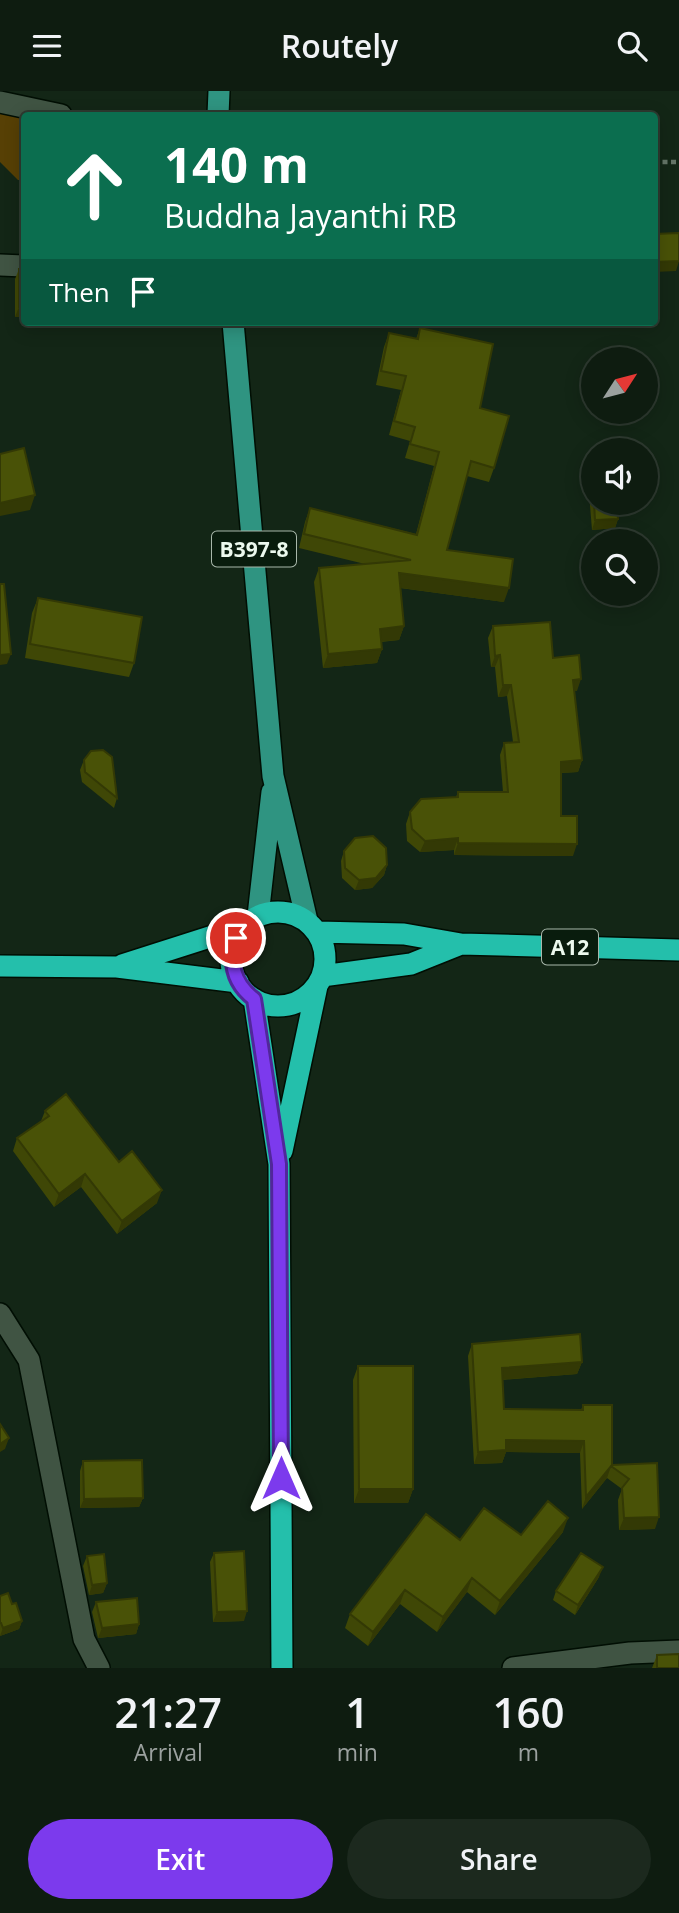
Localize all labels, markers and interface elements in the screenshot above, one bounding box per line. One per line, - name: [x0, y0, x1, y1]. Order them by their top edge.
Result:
- text: Routely: [281, 24, 398, 67]
- icon: menu: [28, 27, 66, 65]
- icon: search: [613, 27, 651, 65]
- text: 140 m: [164, 131, 309, 197]
- icon: ahead: [49, 140, 140, 231]
- text: Buddha Jayanthi RB: [164, 194, 457, 237]
- icon: arrive: [124, 273, 162, 311]
- text: Then: [49, 274, 110, 310]
- north arrow: [581, 347, 658, 423]
- map controls: [581, 347, 658, 606]
- button: sound: [581, 438, 658, 515]
- button: search: [581, 529, 658, 606]
- road number: B397-8: [212, 531, 296, 567]
- pin: [206, 908, 266, 968]
- icon: arrive: [217, 919, 255, 957]
- road number: A12: [542, 929, 598, 965]
- position arrow: [244, 1441, 318, 1515]
- text: 21:27: [115, 1683, 222, 1740]
- text: 1: [345, 1683, 369, 1740]
- text: 160: [492, 1683, 564, 1740]
- text: Arrival: [134, 1736, 203, 1768]
- text: min: [337, 1736, 378, 1768]
- text: m: [518, 1736, 539, 1768]
- button: Exit: [28, 1819, 333, 1899]
- button: Share: [347, 1819, 651, 1899]

